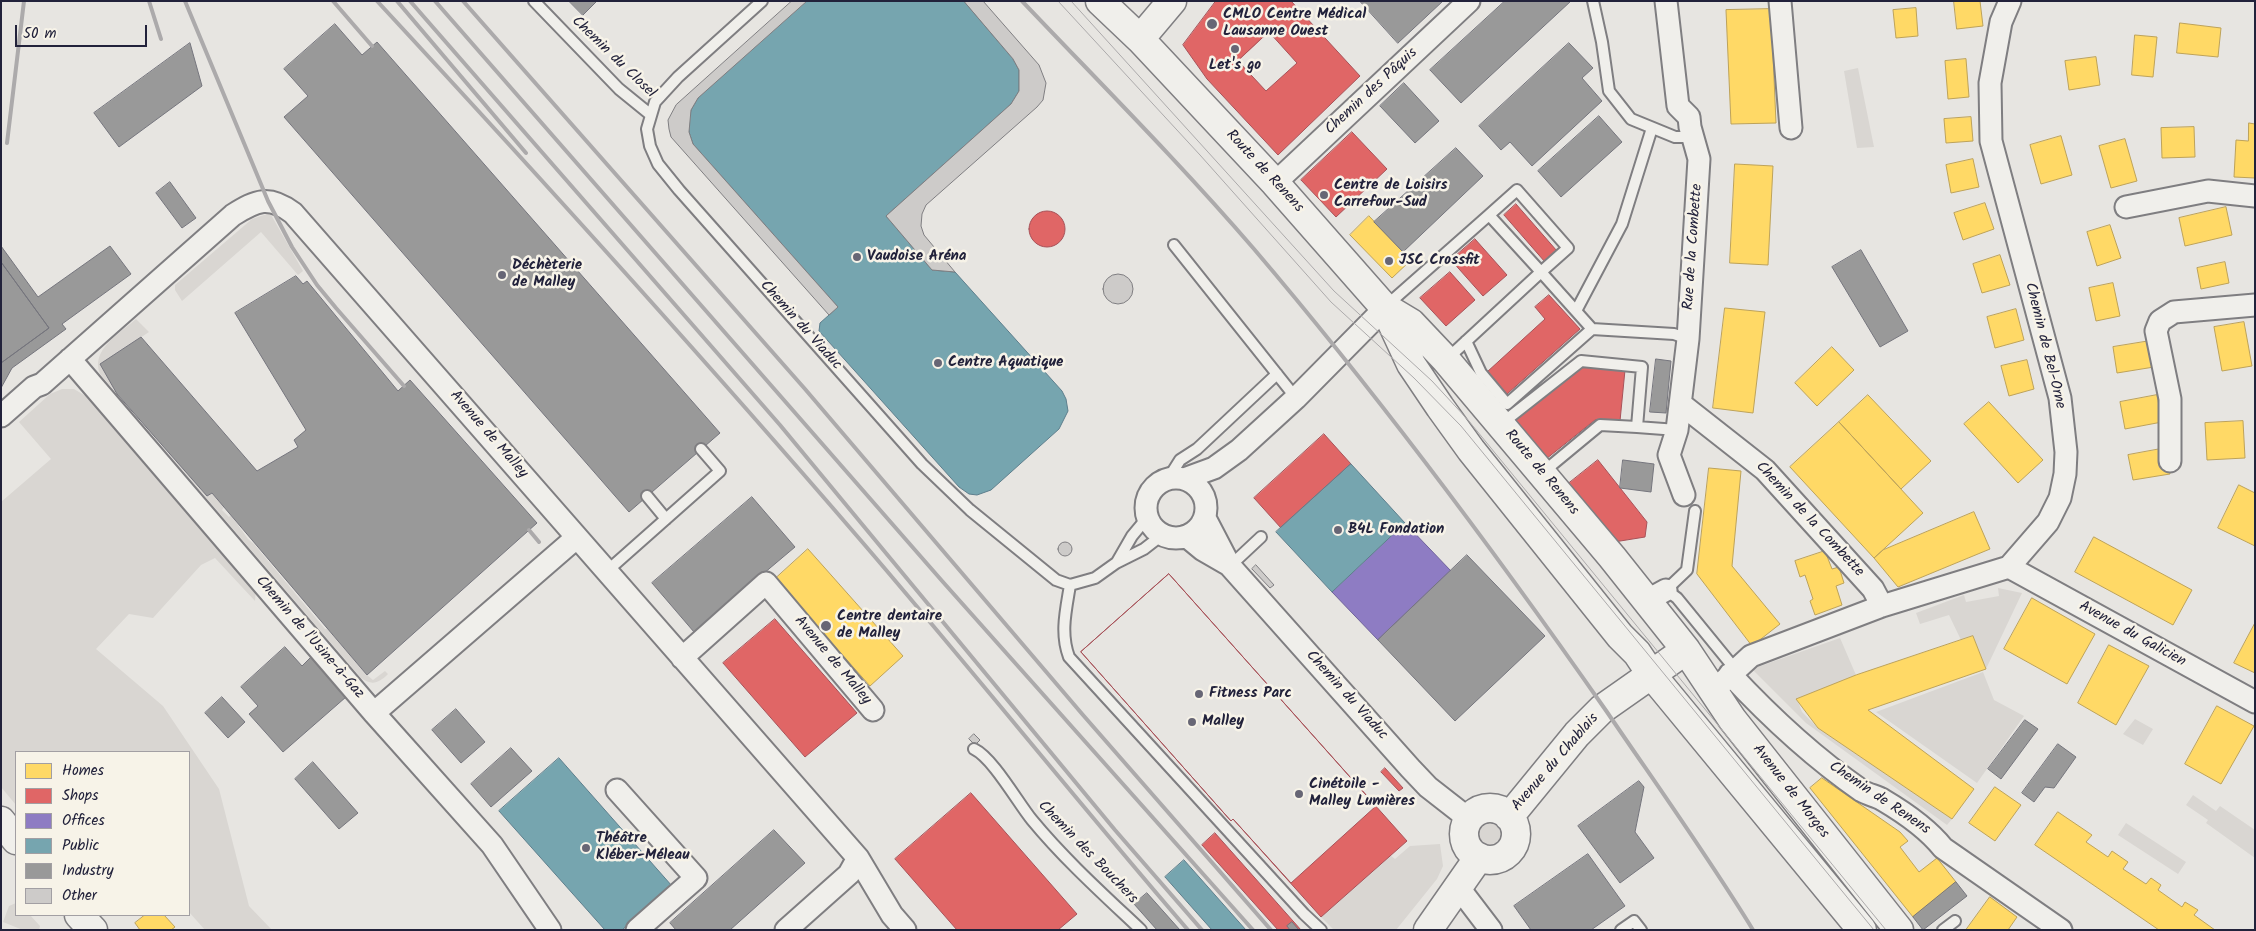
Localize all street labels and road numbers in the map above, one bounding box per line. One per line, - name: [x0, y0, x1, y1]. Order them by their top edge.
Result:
- street label: Chemin du Closel: [567, 13, 659, 103]
- street label: Chemin des Pâquis: [1322, 45, 1422, 139]
- street label: Route de Renens: [1221, 127, 1307, 217]
- street label: Rue de la Combette: [1681, 183, 1707, 311]
- street label: Chemin du Viaduc: [755, 278, 845, 374]
- street label: Chemin de Bel-Orne: [2020, 281, 2068, 411]
- street label: Avenue de Malley: [445, 387, 531, 483]
- street label: Route de Renens: [1500, 427, 1582, 519]
- street label: Chemin de la Combette: [1751, 459, 1867, 581]
- street label: Chemin de l'Usine-à-Gaz: [251, 573, 367, 703]
- street label: Avenue du Galicien: [2075, 598, 2189, 672]
- street label: Avenue de Malley: [790, 613, 874, 709]
- street label: Chemin du Viaduc: [1301, 648, 1391, 744]
- street label: Avenue du Chablais: [1509, 710, 1603, 816]
- street label: Avenue de Morges: [1748, 741, 1832, 843]
- street label: Chemin de Renens: [1825, 758, 1933, 840]
- street label: Chemin des Bouchers: [1033, 798, 1141, 908]

